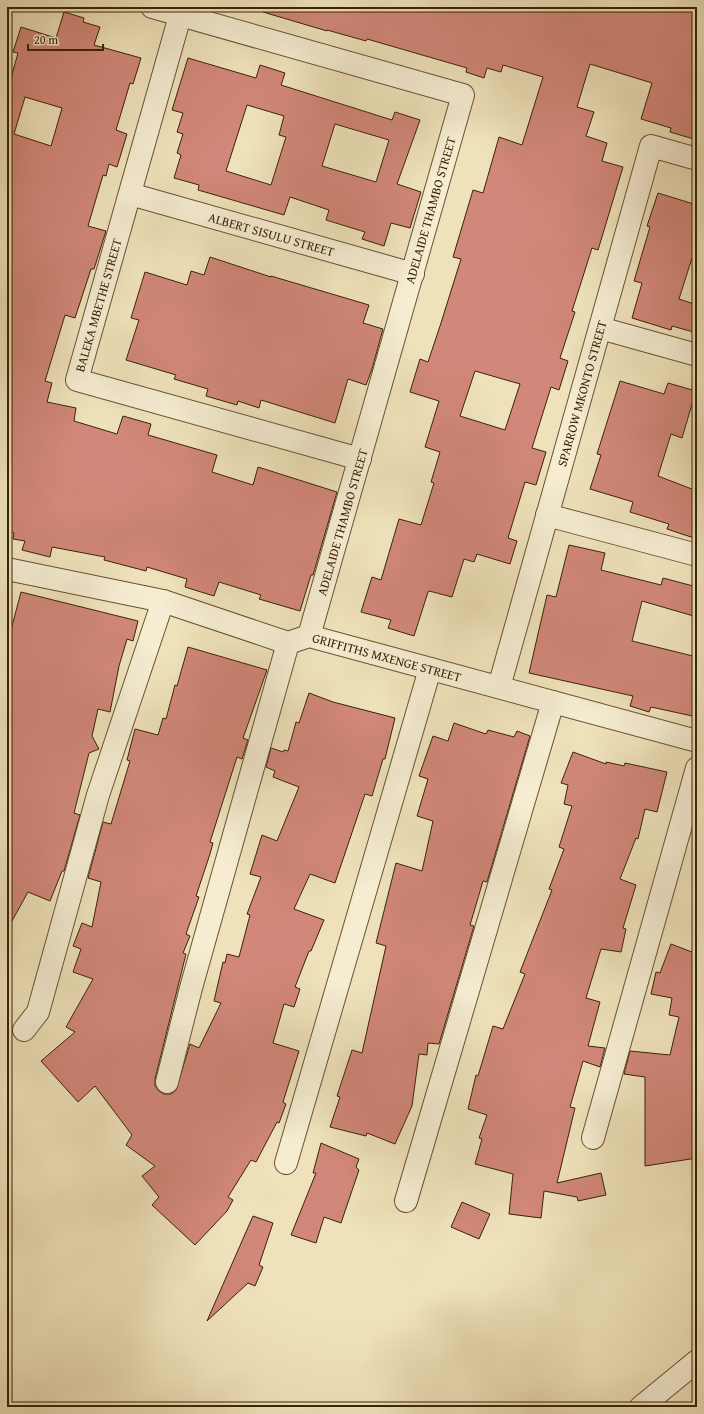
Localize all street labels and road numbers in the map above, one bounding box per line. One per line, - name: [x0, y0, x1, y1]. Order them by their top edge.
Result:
- street label: ADELAIDE THAMBO STREET: [400, 134, 461, 286]
- street label: ALBERT SISULU STREET: [206, 208, 337, 262]
- street label: BALEKA MBETHE STREET: [70, 235, 127, 374]
- street label: SPARROW MKONTO STREET: [552, 317, 612, 469]
- street label: ADELAIDE THAMBO STREET: [312, 446, 373, 598]
- street label: GRIFFITHS MXENGE STREET: [310, 628, 464, 687]

